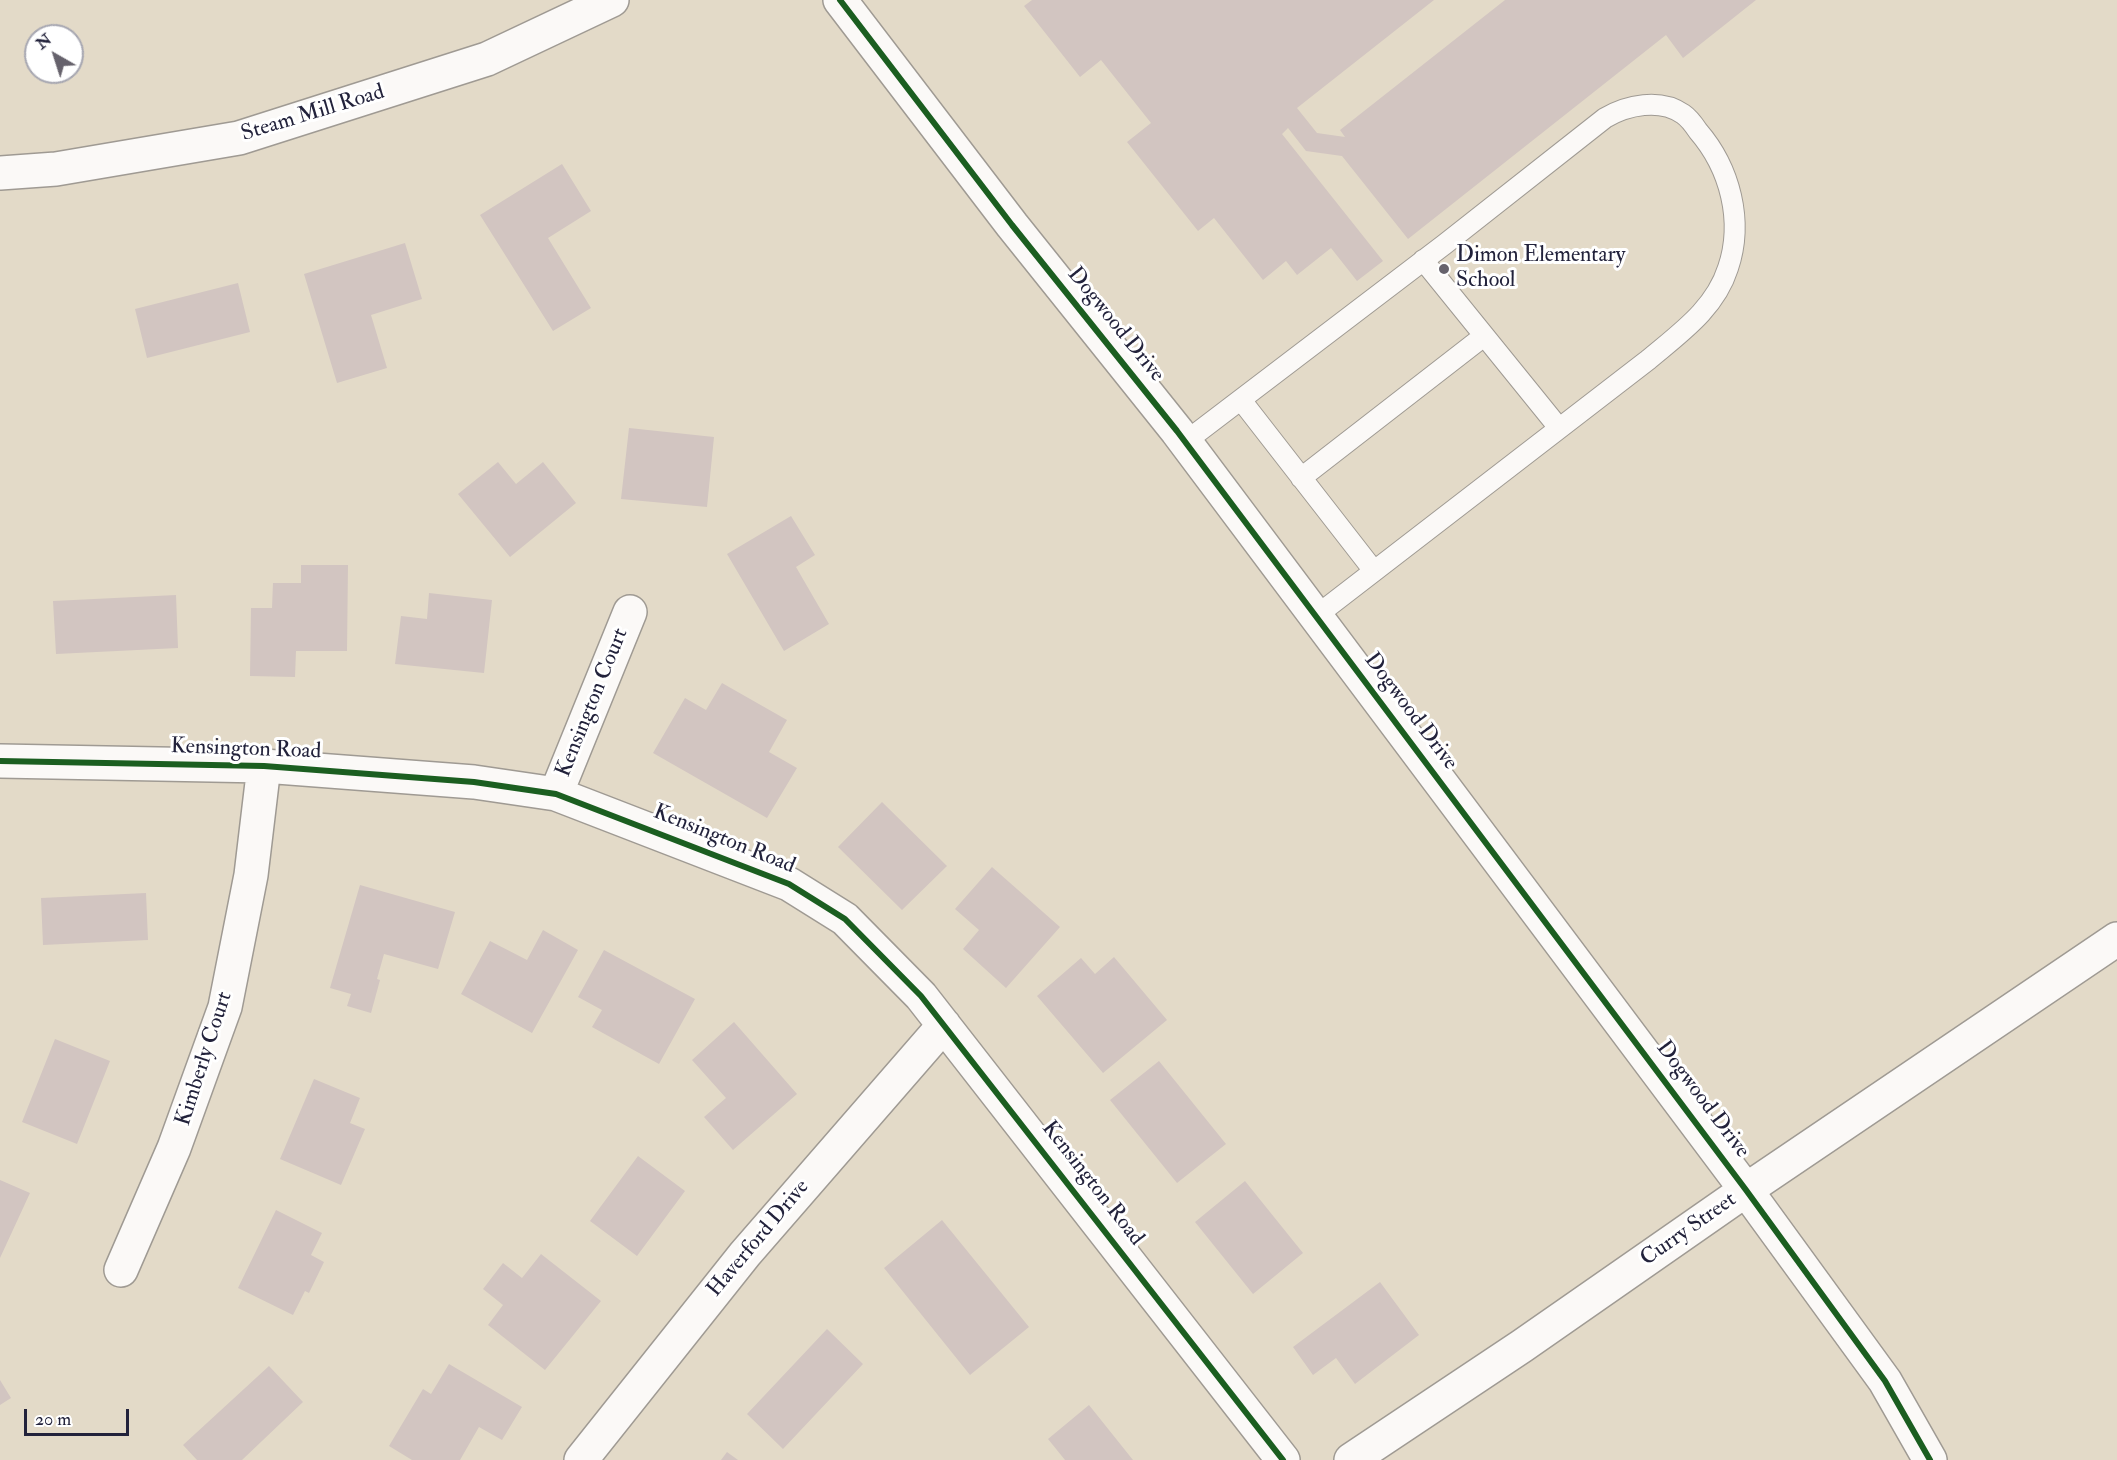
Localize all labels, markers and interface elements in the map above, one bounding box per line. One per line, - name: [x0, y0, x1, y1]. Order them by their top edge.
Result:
- north arrow: [24, 24, 84, 84]
- text: N: [32, 29, 56, 54]
- street label: Steam Mill Road: [238, 80, 388, 148]
- place label: Dimon Elementary School: [1456, 243, 1625, 294]
- street label: Dogwood Drive: [1061, 262, 1169, 388]
- marker: Dimon Elementary School: [1437, 262, 1451, 276]
- street label: Kensington Court: [551, 625, 635, 781]
- street label: Dogwood Drive: [1357, 648, 1463, 776]
- street label: Kensington Road: [170, 734, 322, 766]
- street label: Kensington Road: [649, 800, 799, 880]
- street label: Kimberly Court: [171, 989, 239, 1129]
- street label: Dogwood Drive: [1649, 1036, 1755, 1164]
- street label: Kensington Road: [1035, 1116, 1149, 1252]
- street label: Haverford Drive: [702, 1175, 816, 1303]
- street label: Curry Street: [1636, 1187, 1742, 1273]
- scale bar: [27, 1397, 132, 1435]
- text: 20 m: [35, 1408, 71, 1431]

